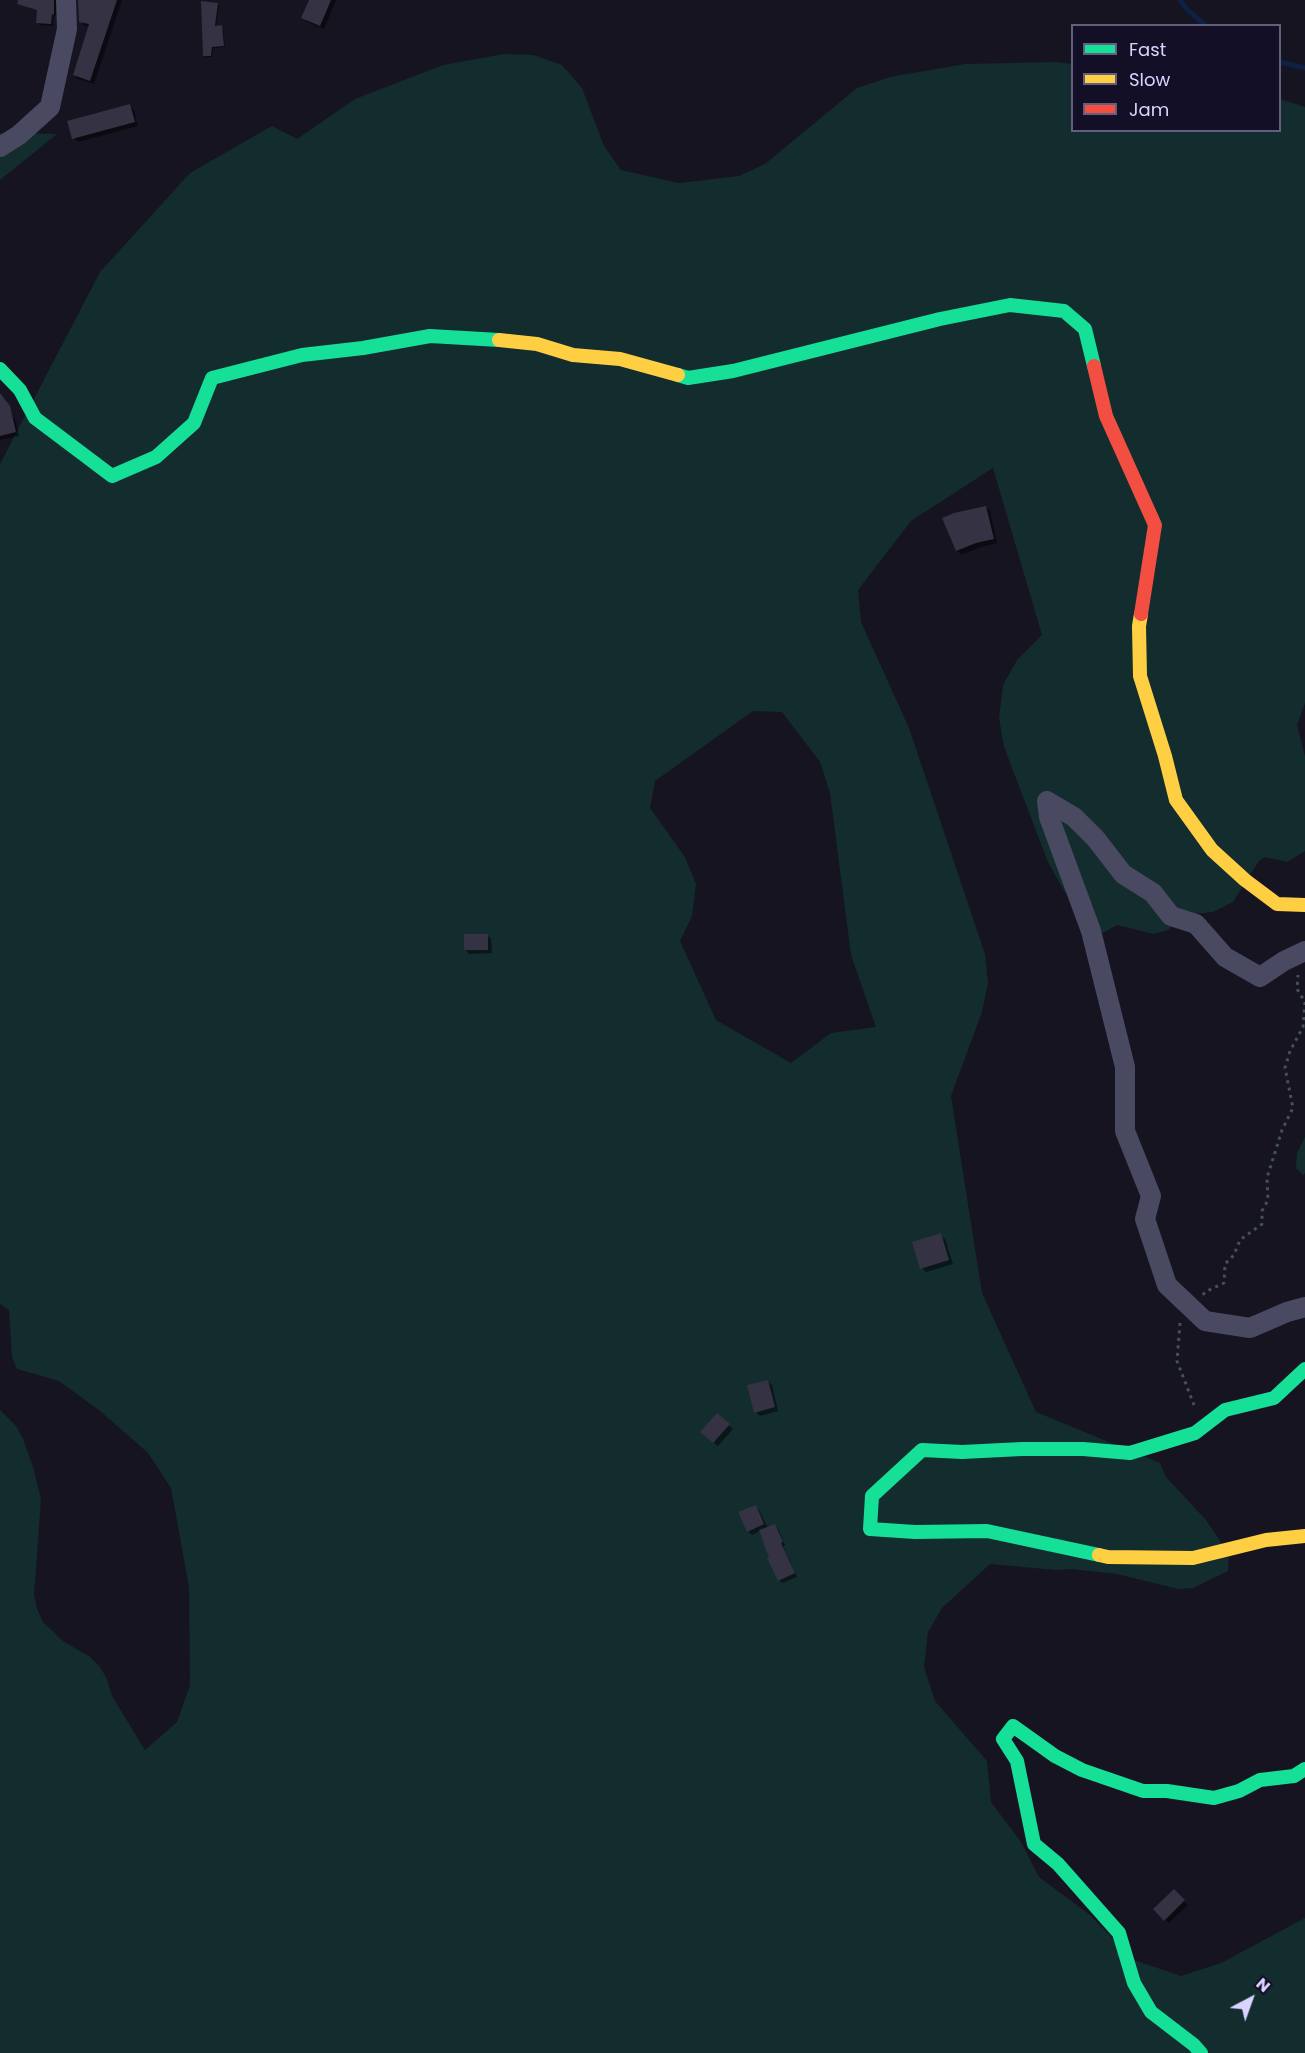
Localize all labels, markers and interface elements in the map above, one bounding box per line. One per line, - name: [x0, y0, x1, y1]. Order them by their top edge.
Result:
- legend: [1071, 24, 1281, 132]
- text: Fast: [1129, 37, 1166, 62]
- text: Slow: [1129, 67, 1170, 92]
- text: Jam: [1129, 97, 1169, 122]
- north arrow: [1221, 1969, 1281, 2029]
- text: N: [1251, 1972, 1275, 1998]

